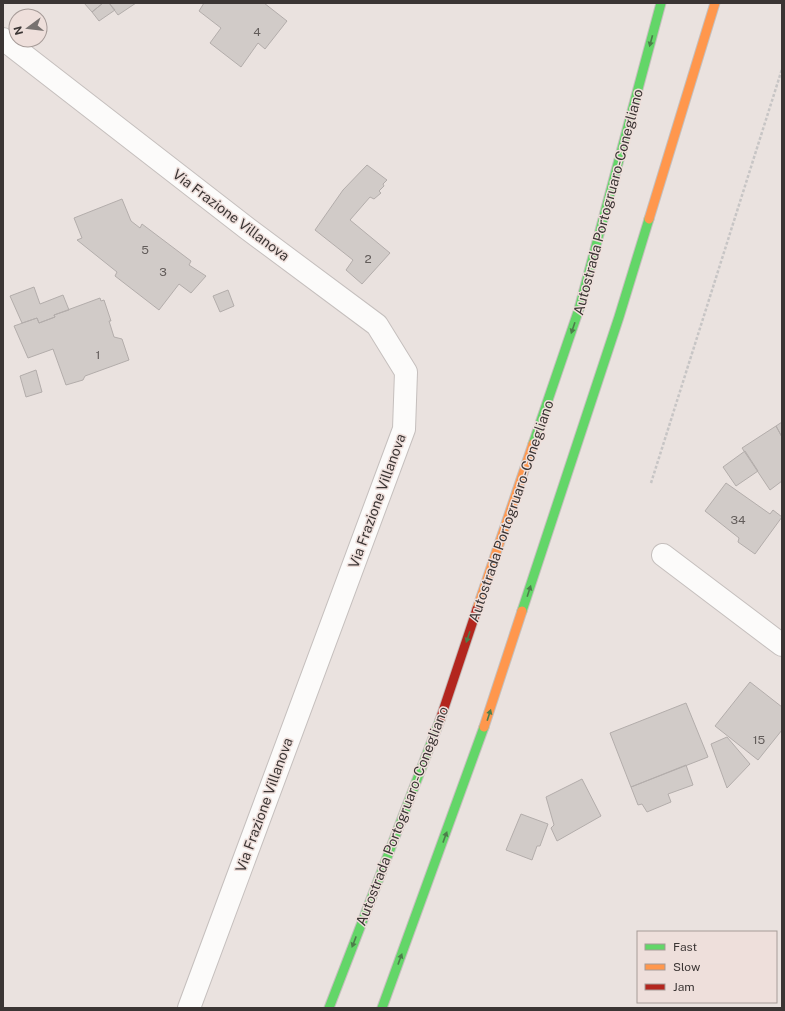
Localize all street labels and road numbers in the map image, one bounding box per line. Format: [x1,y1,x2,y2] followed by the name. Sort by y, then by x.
[570,87,646,317] street label: Autostrada Portogruaro-Conegliano
[170,166,292,264] street label: Via Frazione Villanova
[465,398,557,624] street label: Autostrada Portogruaro-Conegliano
[345,432,409,570] street label: Via Frazione Villanova
[353,704,451,928] street label: Autostrada Portogruaro-Conegliano
[232,736,296,874] street label: Via Frazione Villanova

